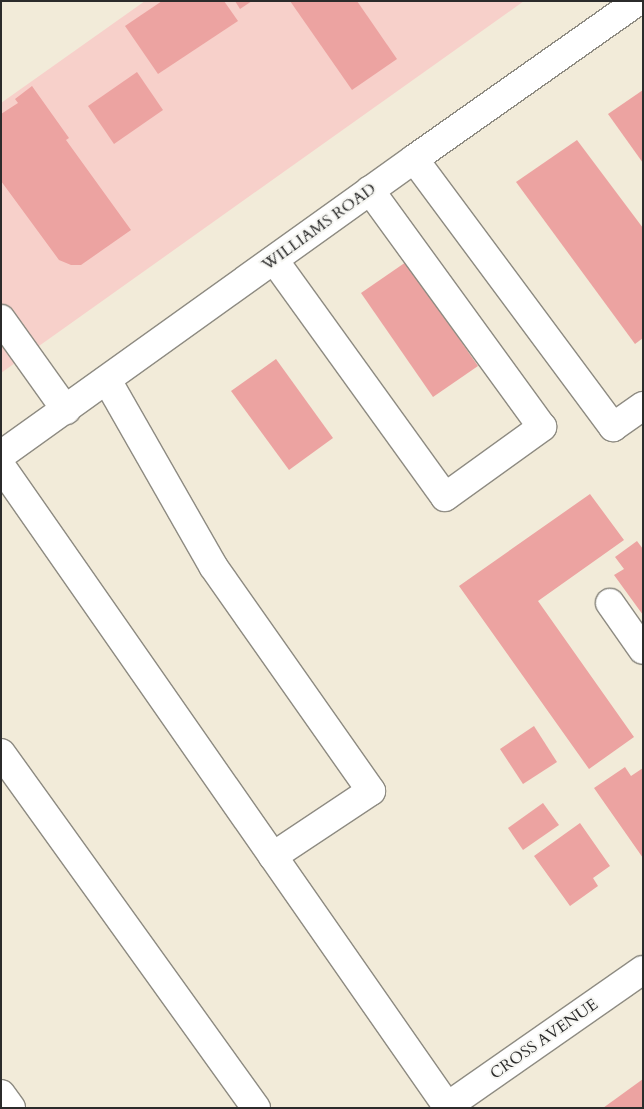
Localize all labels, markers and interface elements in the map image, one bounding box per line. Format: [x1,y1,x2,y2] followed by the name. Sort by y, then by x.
[258,179,380,275] street label: WILLIAMS ROAD
[486,995,602,1083] street label: CROSS AVENUE

